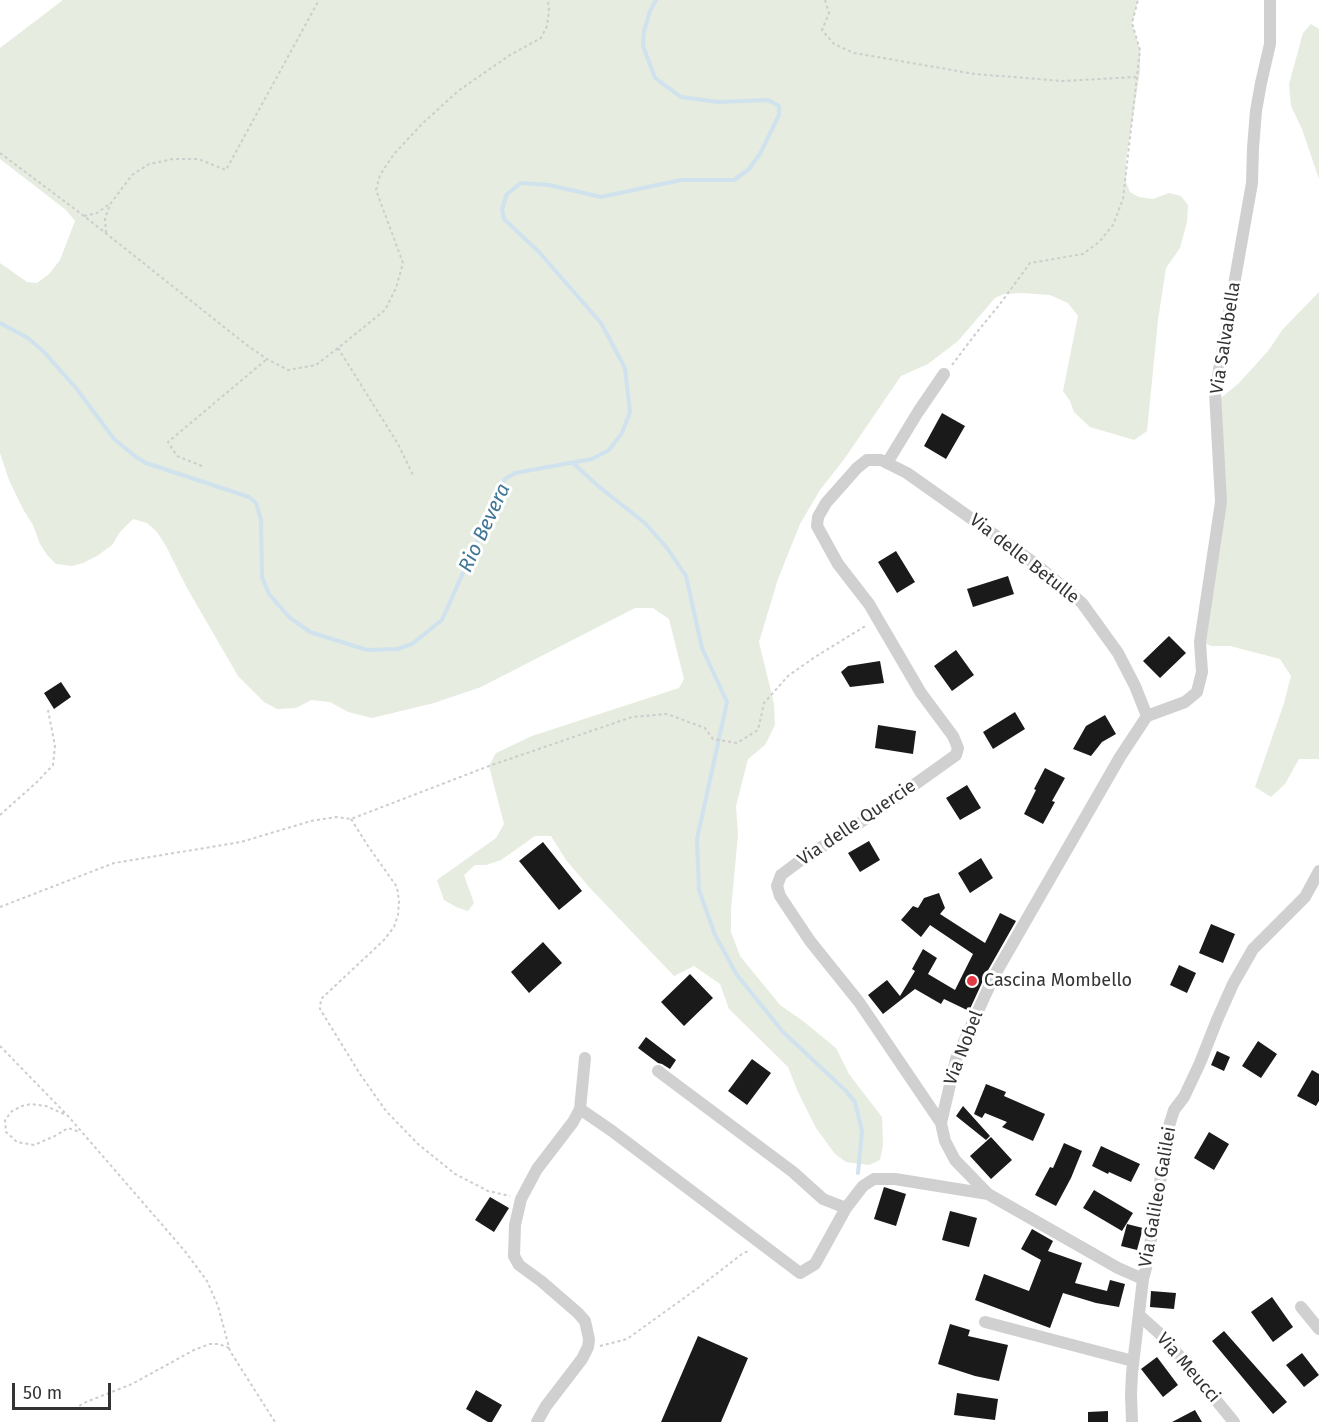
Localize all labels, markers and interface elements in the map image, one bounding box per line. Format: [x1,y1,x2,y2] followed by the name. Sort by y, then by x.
[1206,280,1246,396] street label: Via Salvabella
[454,480,516,576] water label: Rio Bevera
[965,509,1083,609] street label: Via delle Betulle
[794,775,920,871] street label: Via delle Quercie
[984,970,1132,992] place label: Cascina Mombello
[965,974,979,988] marker: Cascina Mombello
[940,1008,988,1088] street label: Via Nobel
[1135,1125,1181,1269] street label: Via Galileo Galilei
[1152,1329,1224,1407] street label: Via Meucci
[15,1371,114,1409] scale bar
[23,1382,62,1404] text: 50 m

